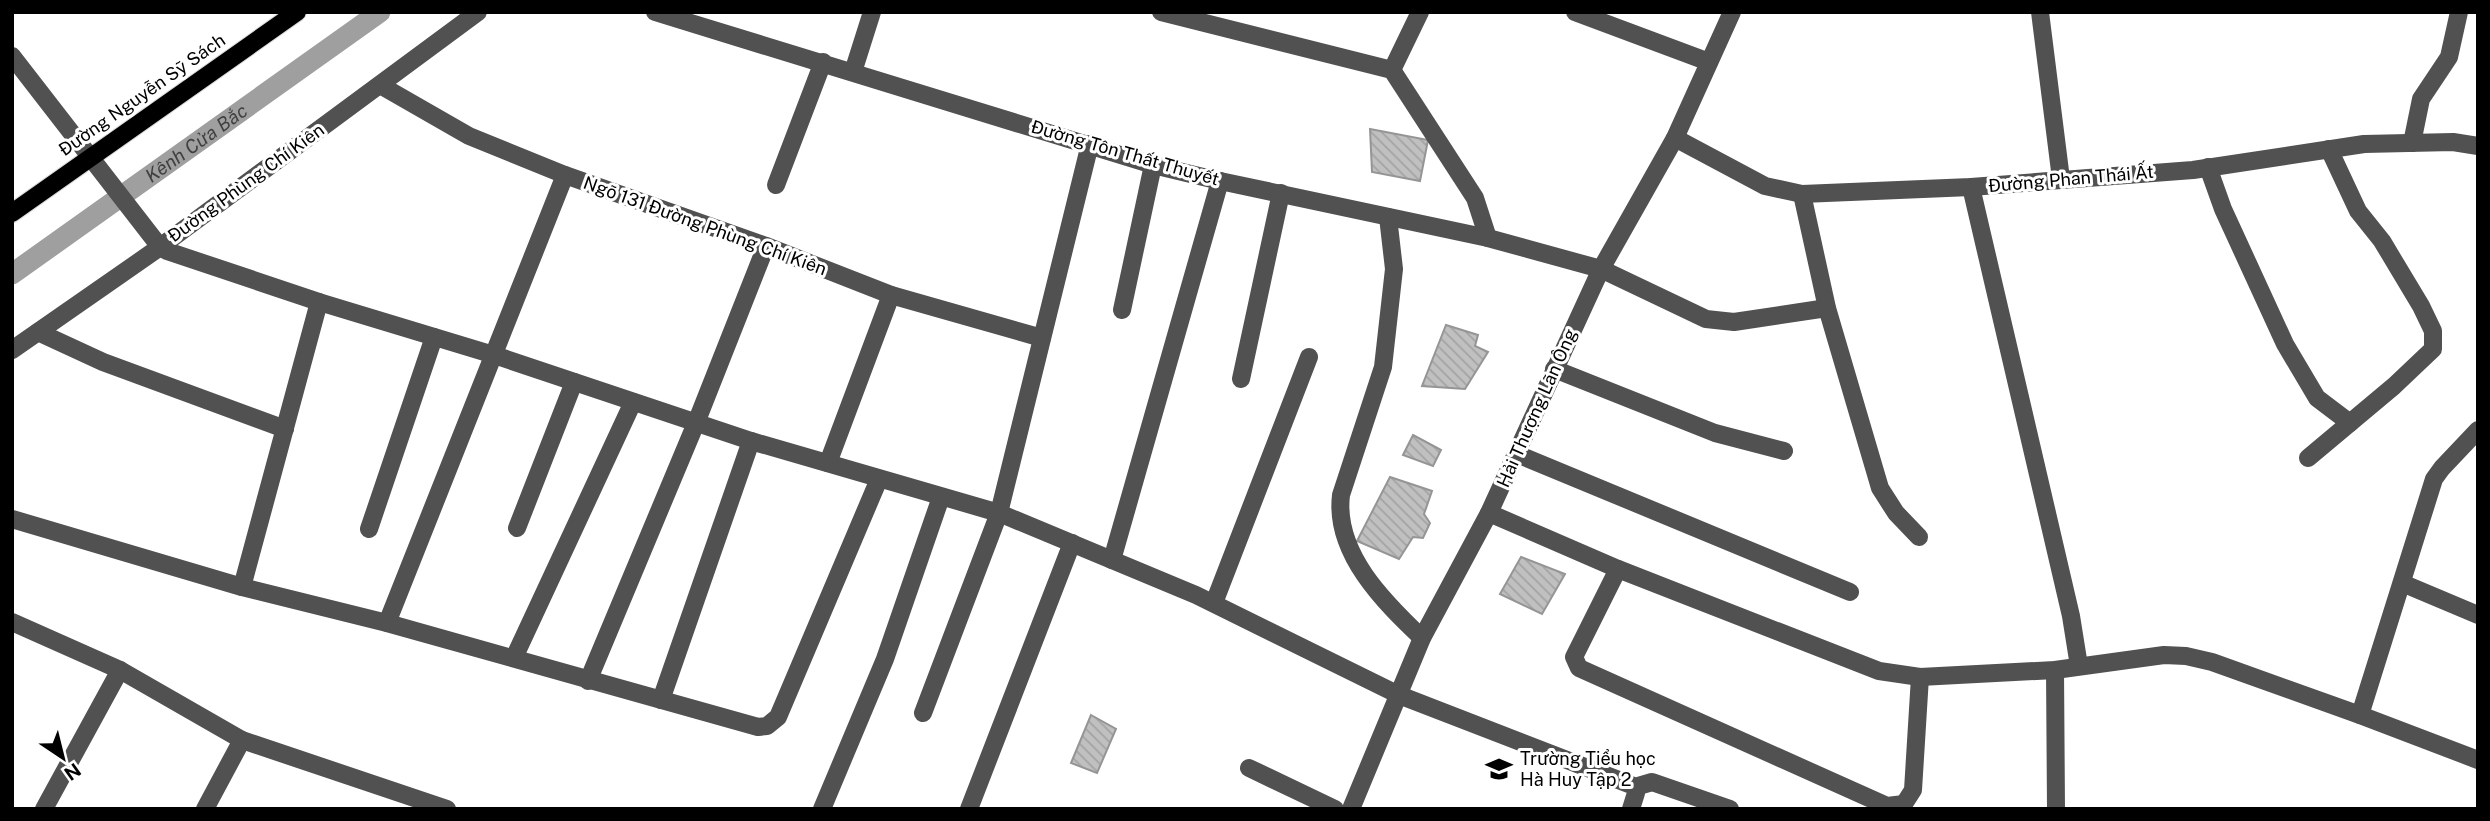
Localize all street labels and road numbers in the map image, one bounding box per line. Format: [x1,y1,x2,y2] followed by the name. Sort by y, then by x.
[54,29,229,160] street label: Đường Nguyễn Sỹ Sách
[1029,116,1222,189] street label: Đường Tôn Thất Thuyết
[163,119,328,246] street label: Đường Phùng Chí Kiên
[1987,158,2155,196] street label: Đường Phan Thái Ất
[581,172,830,279] street label: Ngõ 131 Đường Phùng Chí Kiên
[1492,325,1581,490] street label: Hải Thượng Lãn Ông

